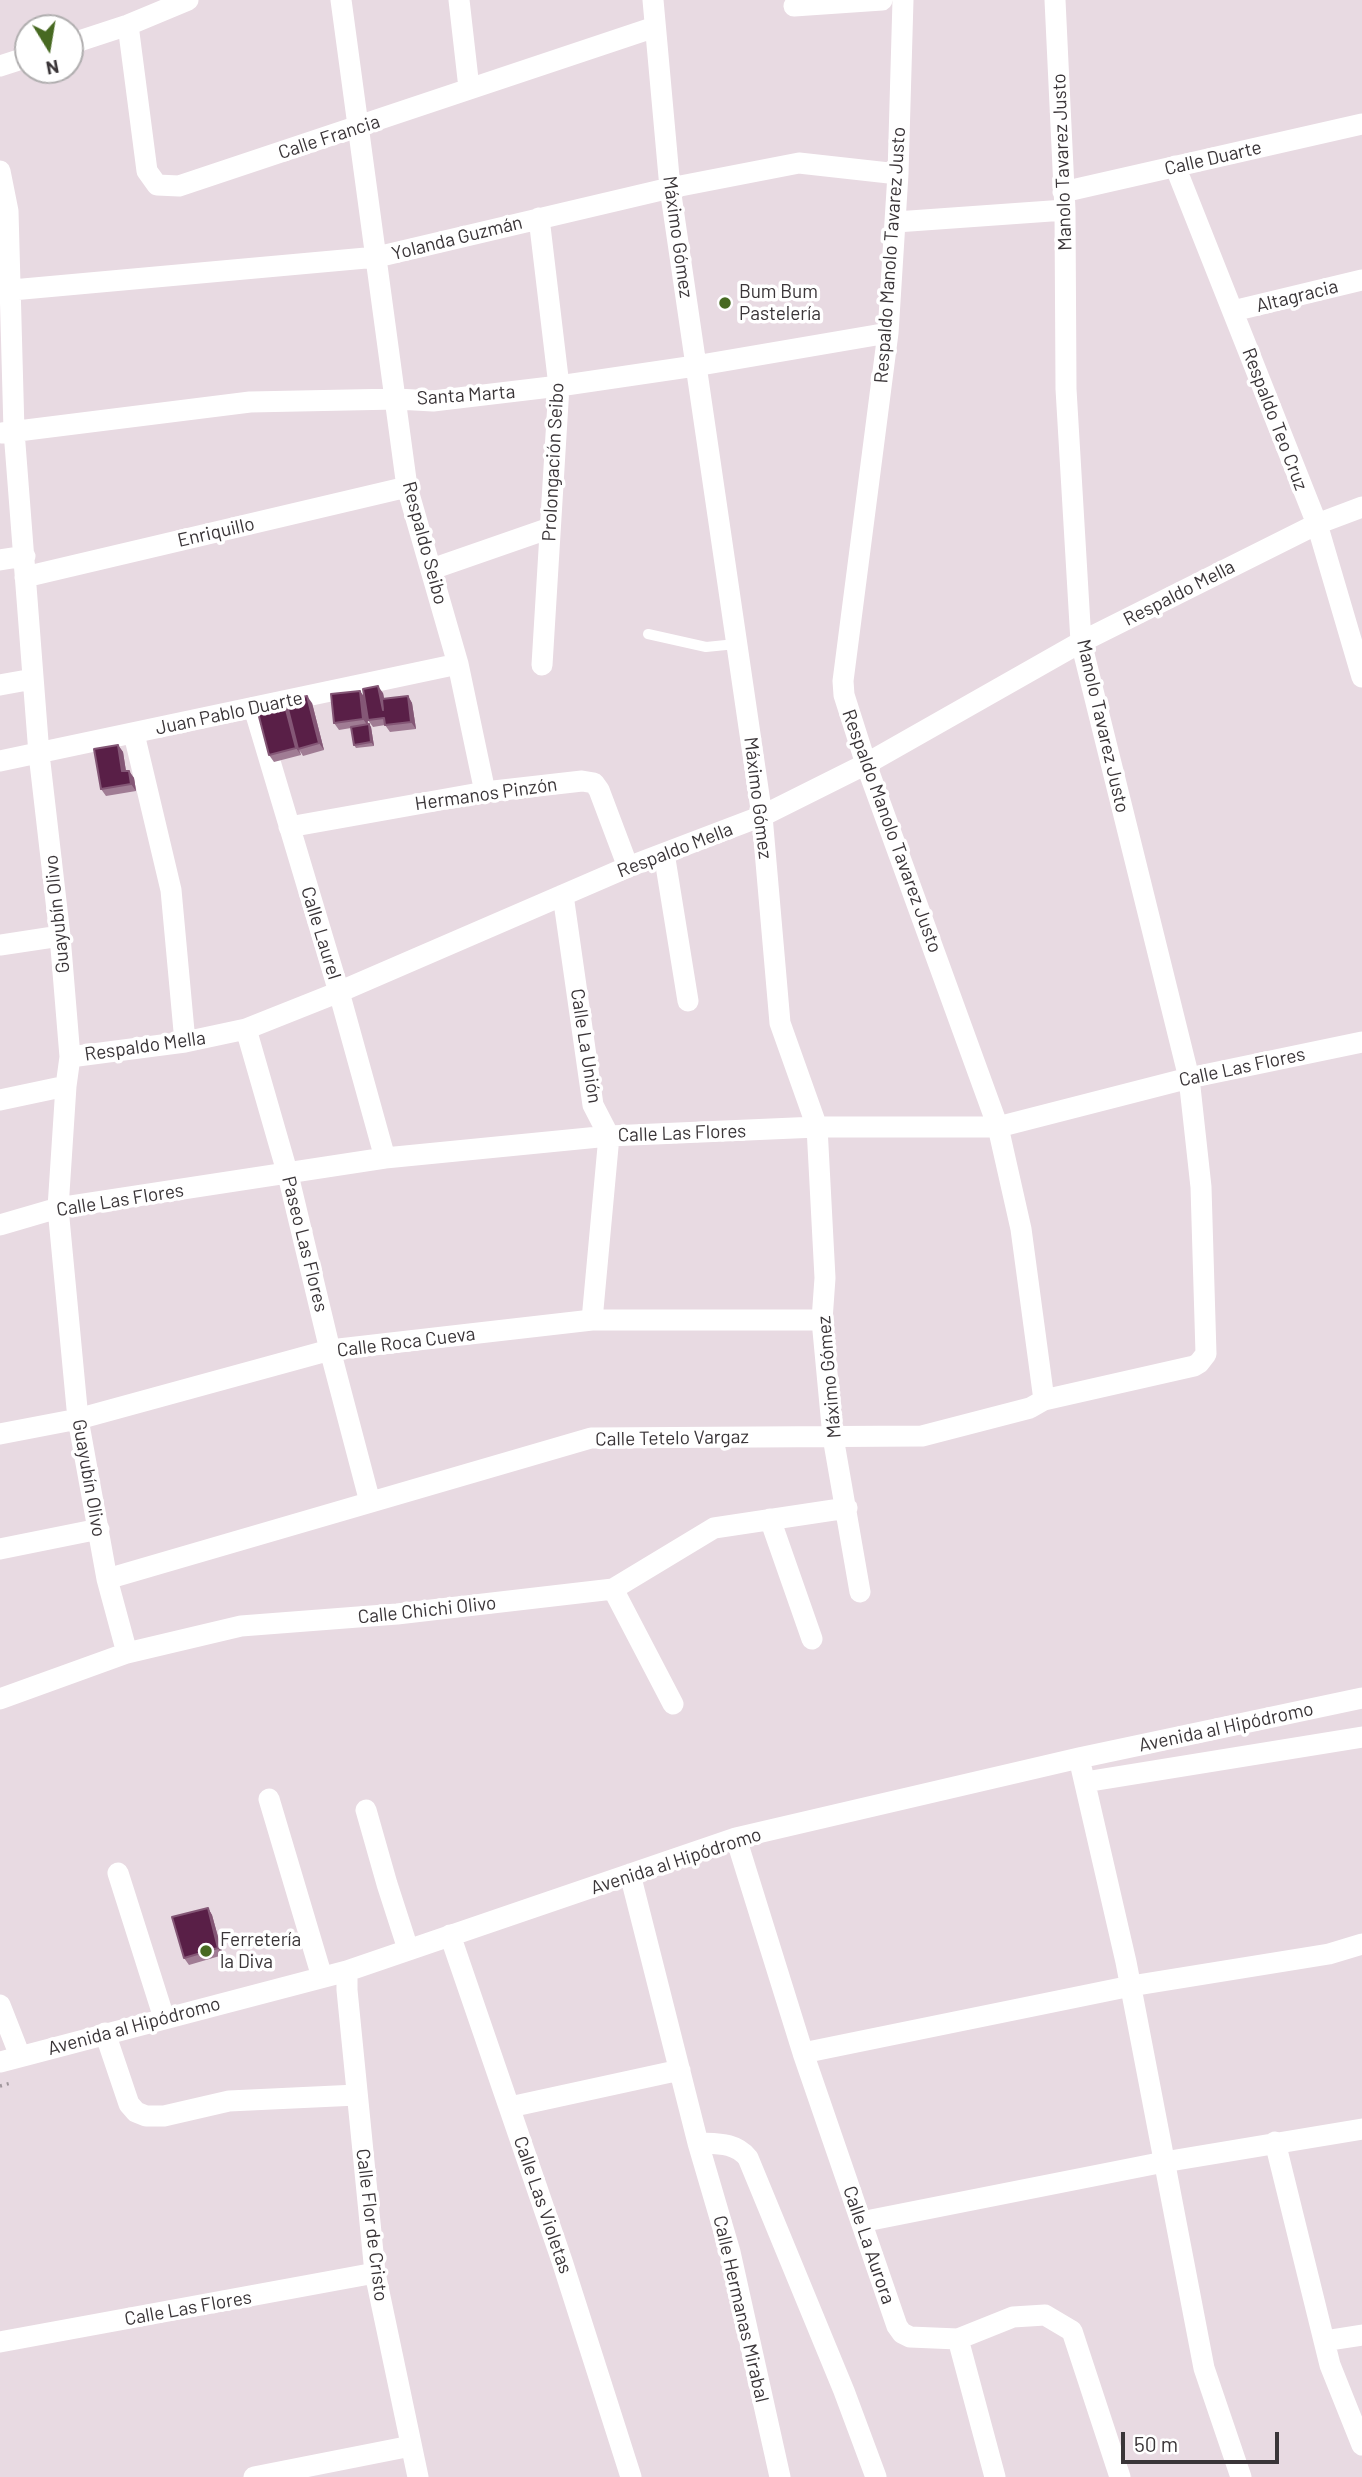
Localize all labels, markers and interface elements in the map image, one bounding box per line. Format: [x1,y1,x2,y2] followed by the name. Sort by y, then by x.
[14,14,84,84] north arrow
[44,56,61,81] text: N
[1048,73,1076,251] street label: Manolo Tavarez Justo
[275,110,383,164] street label: Calle Francia
[870,126,910,384] street label: Respaldo Manolo Tavarez Justo
[1162,136,1264,180] street label: Calle Duarte
[658,175,698,299] street label: Máximo Gómez
[389,211,525,265] street label: Yolanda Guzmán
[1254,275,1340,317] street label: Altagracia
[739,281,821,325] place label: Bum Bum Pastelería
[717,295,733,311] marker: Bum Bum Pastelería
[1237,345,1313,493] street label: Respaldo Teo Cruz
[416,380,516,410] street label: Santa Marta
[537,382,569,542] street label: Prolongación Seibo
[398,479,452,607] street label: Respaldo Seibo
[175,512,257,552] street label: Enriquillo
[1120,555,1238,631] street label: Respaldo Mella
[1072,637,1134,815] street label: Manolo Tavarez Justo
[153,686,305,740] street label: Juan Pablo Duarte
[837,706,947,956] street label: Respaldo Manolo Tavarez Justo
[739,736,777,860] street label: Máximo Gómez
[413,773,559,815] street label: Hermanos Pinzón
[614,818,736,882] street label: Respaldo Mella
[39,854,75,974] street label: Guayubín Olivo
[296,884,346,982] street label: Calle Laurel
[566,987,606,1105] street label: Calle La Unión
[83,1026,207,1066] street label: Respaldo Mella
[1177,1042,1307,1092] street label: Calle Las Flores
[617,1119,747,1147] street label: Calle Las Flores
[277,1174,333,1314] street label: Paseo Las Flores
[55,1179,185,1221] street label: Calle Las Flores
[812,1315,846,1439] street label: Máximo Gómez
[336,1322,476,1362] street label: Calle Roca Cueva
[67,1417,111,1539] street label: Guayubín Olivo
[595,1425,749,1451] street label: Calle Tetelo Vargaz
[357,1591,497,1629] street label: Calle Chichi Olivo
[1137,1697,1315,1757] street label: Avenida al Hipódromo
[588,1823,764,1899] street label: Avenida al Hipódromo
[220,1929,301,1973] place label: Ferretería la Diva
[198,1943,214,1959] marker: Ferretería la Diva
[45,1992,223,2060] street label: Avenida al Hipódromo
[509,2133,577,2277] street label: Calle Las Violetas
[351,2147,393,2303] street label: Calle Flor de Cristo
[838,2183,900,2307] street label: Calle La Aurora
[708,2213,774,2405] street label: Calle Hermanas Mirabal
[123,2286,253,2330] street label: Calle Las Flores
[1124,2418,1282,2462] scale bar
[1134,2431,1178,2456] text: 50 m

